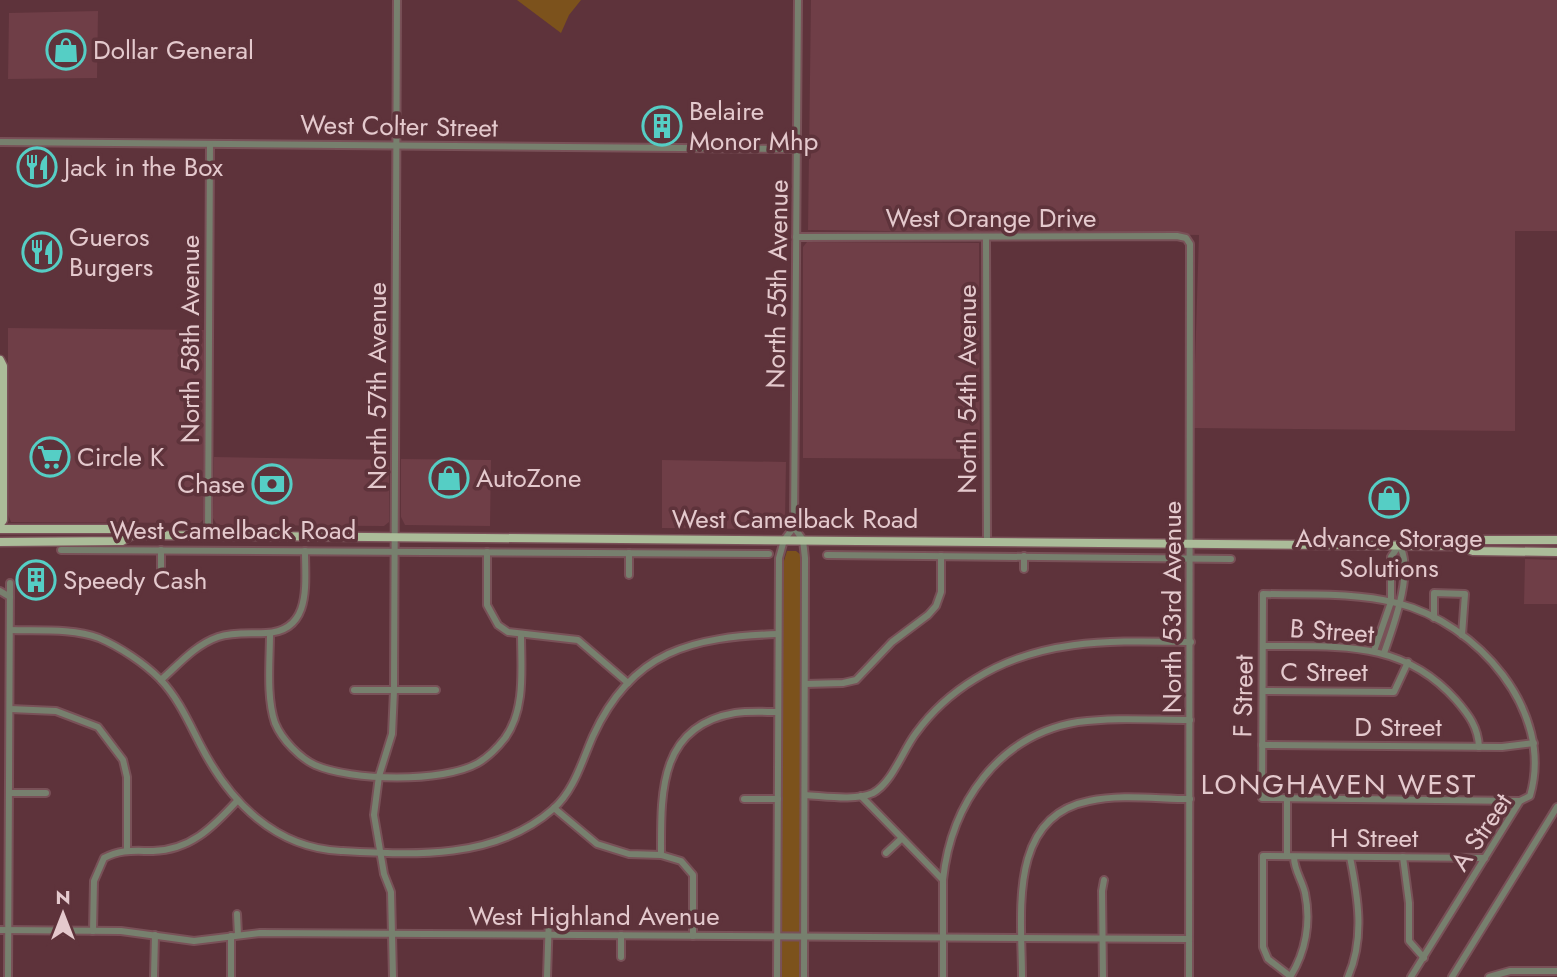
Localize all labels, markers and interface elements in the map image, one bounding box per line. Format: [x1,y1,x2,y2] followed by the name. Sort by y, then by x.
[45,29,87,71] shop icon: Dollar General
[93,31,254,69] place label: Dollar General
[689,92,818,160] place label: Belaire Monor Mhp
[300,105,499,147] street label: West Colter Street
[641,105,683,147] building icon: Belaire Monor Mhp
[16,146,58,188] restaurant icon: Jack in the Box
[61,148,223,186] place label: Jack in the Box
[756,179,798,389] street label: North 55th Avenue
[886,199,1097,237] street label: West Orange Drive
[69,218,153,286] place label: Gueros Burgers
[21,231,63,273] restaurant icon: Gueros Burgers
[171,235,209,443] street label: North 58th Avenue
[358,282,396,490] street label: North 57th Avenue
[948,284,986,494] street label: North 54th Avenue
[29,436,71,478] supermarket icon: Circle K
[77,438,165,476] place label: Circle K
[428,457,470,499] shop icon: AutoZone
[476,459,581,497] place label: AutoZone
[251,463,293,505] bank icon: Chase
[177,465,245,503] place label: Chase
[1368,477,1410,519] shop icon: Advance Storage Solutions
[672,500,918,538] street label: West Camelback Road
[1153,501,1191,713] street label: North 53rd Avenue
[110,511,356,549] street label: West Camelback Road
[1295,519,1483,587] place label: Advance Storage Solutions
[15,559,57,601] building icon: Speedy Cash
[63,561,207,599] place label: Speedy Cash
[1289,609,1376,653] street label: B Street
[1280,653,1369,691] street label: C Street
[1223,654,1263,738] street label: F Street
[1354,708,1443,746] street label: D Street
[1201,764,1477,805] district label: LONGHAVEN WEST
[1441,785,1521,879] street label: A Street
[1330,819,1419,857] street label: H Street
[28,879,98,949] north arrow
[55,884,71,911] text: N
[468,897,720,935] street label: West Highland Avenue

